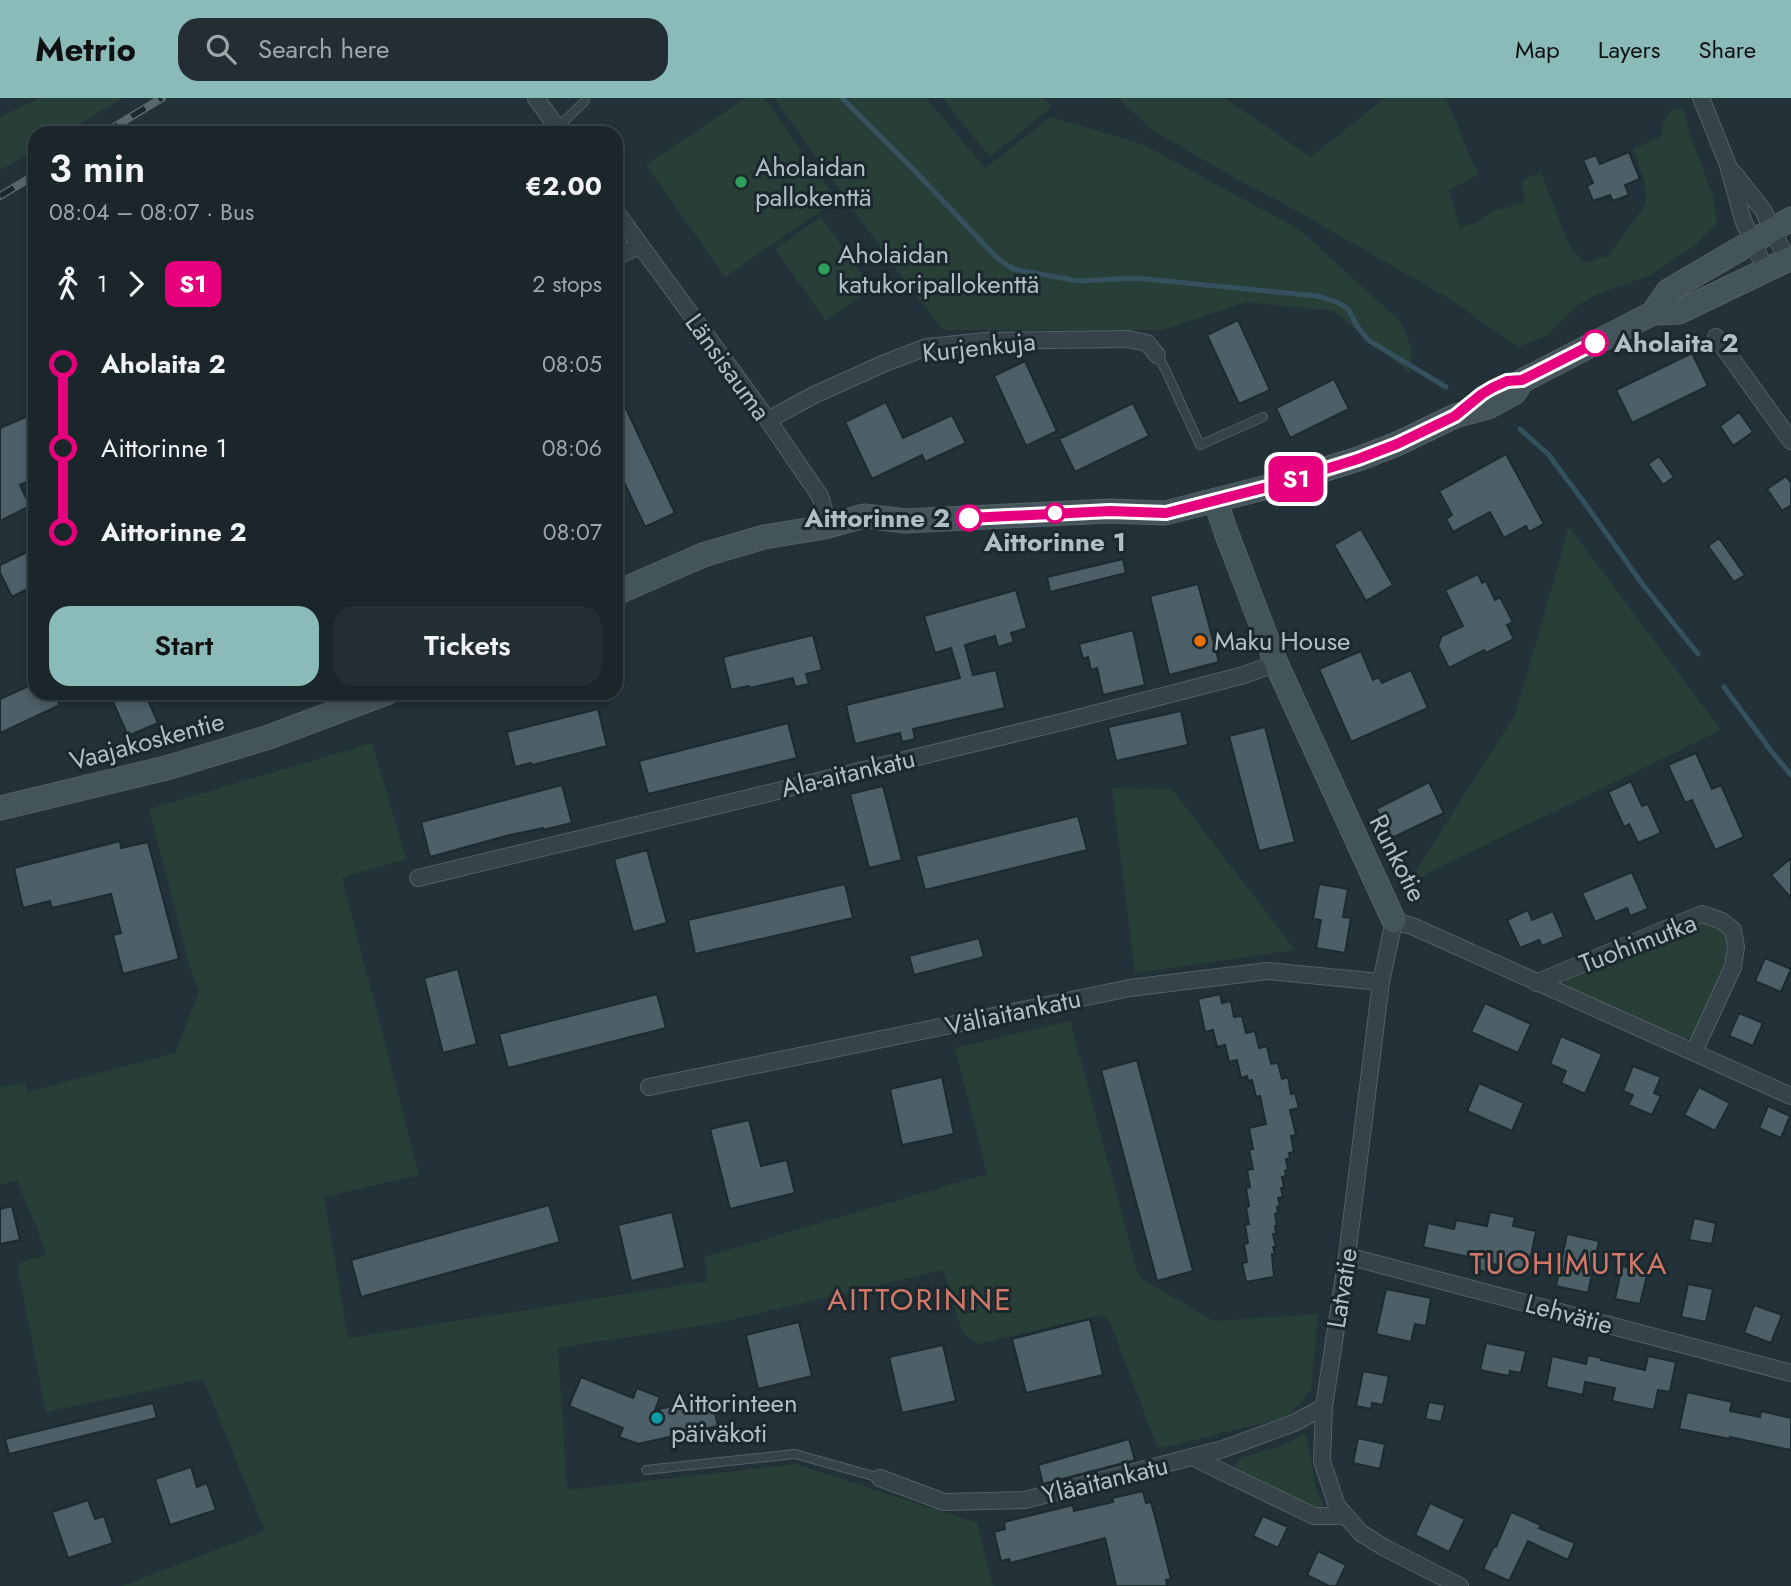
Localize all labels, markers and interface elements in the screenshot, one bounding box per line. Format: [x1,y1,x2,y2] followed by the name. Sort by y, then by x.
[178,18,668,81] search box
[35,26,136,73] text: Metrio
[202,30,240,68] icon: search
[258,30,389,68] text: Search here
[1515,32,1560,67] text: Map
[1598,32,1660,67] text: Layers
[1698,32,1756,67] text: Share
[49,141,145,196] text: 3 min
[755,148,872,216] place label: Aholaidan pallokenttä
[525,167,602,205] text: €2.00
[733,174,749,190] marker: Aholaidan pallokenttä
[49,195,254,229] text: 08:04 – 08:07 · Bus
[838,235,1039,303] place label: Aholaidan katukoripallokenttä
[816,261,832,277] marker: Aholaidan katukoripallokenttä
[49,265,87,303] icon: walk
[117,265,155,303] icon: forward
[179,266,207,301] text: S1
[97,267,107,301] text: 1
[532,267,602,301] text: 2 stops
[676,305,780,429] street label: Länsisauma
[920,322,1038,372] street label: Kurjenkuja
[1613,324,1739,362] place label: Aholaita 2
[1582,330,1608,356] marker: Aholaita 2
[101,345,226,383] text: Aholaita 2
[542,347,602,381] text: 08:05
[101,429,227,467] text: Aittorinne 1
[542,431,602,465] text: 08:06
[1264,456,1328,502] line badge: S1
[1282,461,1310,496] text: S1
[803,499,950,537] place label: Aittorinne 2
[1045,503,1065,523] marker: Aittorinne 1
[956,505,982,531] marker: Aittorinne 2
[101,513,247,551] text: Aittorinne 2
[543,515,602,549] text: 08:07
[983,523,1126,561] place label: Aittorinne 1
[49,606,319,686] button: Start
[333,606,602,686] button: Tickets
[1214,622,1351,660] place label: Maku House
[1192,633,1208,649] marker: Maku House
[65,702,229,780] street label: Vaajakoskentie
[777,739,919,807] street label: Ala-aitankatu
[1360,808,1436,908] street label: Runkotie
[1574,903,1702,983] street label: Tuohimutka
[942,979,1084,1045] street label: Väliaitankatu
[1469,1242,1669,1285] district label: TUOHIMUTKA
[1317,1245,1367,1331] street label: Latvatie
[827,1278,1013,1321] district label: AITTORINNE
[1521,1284,1617,1344] street label: Lehvätie
[671,1384,798,1452] place label: Aittorinteen päiväkoti
[649,1410,665,1426] marker: Aittorinteen päiväkoti
[1038,1446,1172,1514] street label: Yläaitankatu

